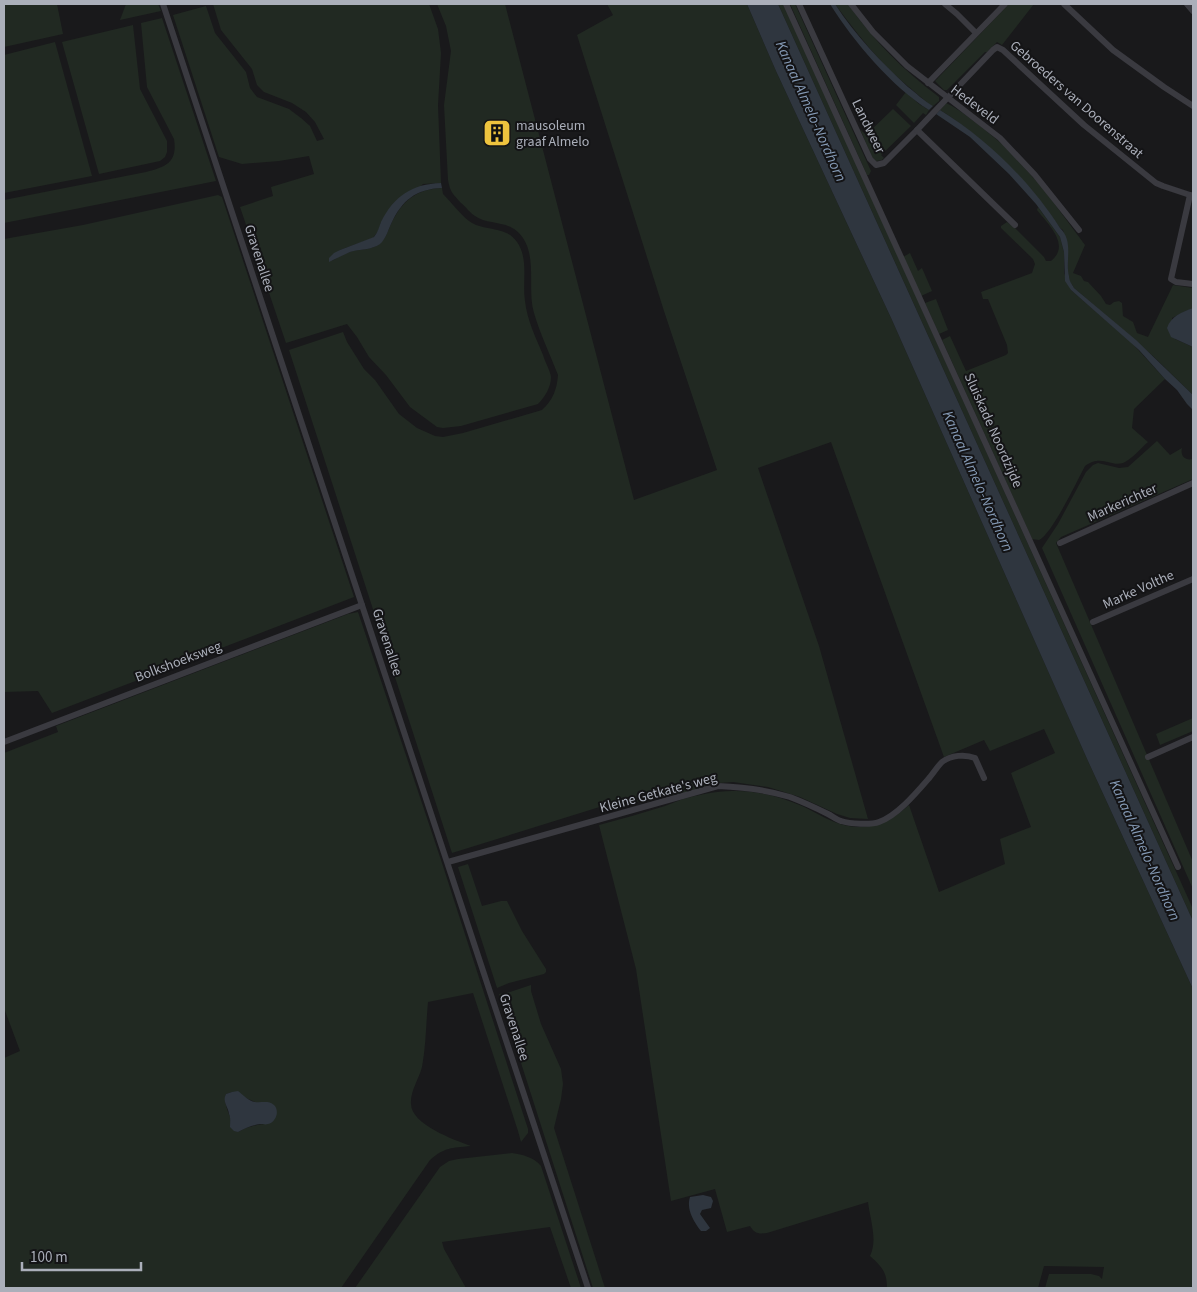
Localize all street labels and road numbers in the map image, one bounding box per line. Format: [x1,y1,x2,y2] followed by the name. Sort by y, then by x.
[1005,36,1148,164] street label: Gebroeders van Doorenstraat
[946,80,1003,130] street label: Hedeveld
[846,96,890,157] street label: Landweer
[239,222,279,294] street label: Gravenallee
[959,370,1027,491] street label: Sluiskade Noordzijde
[1084,479,1161,527] street label: Markerichter
[1100,565,1177,614] street label: Marke Volthe
[367,606,407,678] street label: Gravenallee
[132,636,224,688] street label: Bolkshoeksweg
[597,768,719,818] street label: Kleine Getkate's weg
[494,991,534,1063] street label: Gravenallee

